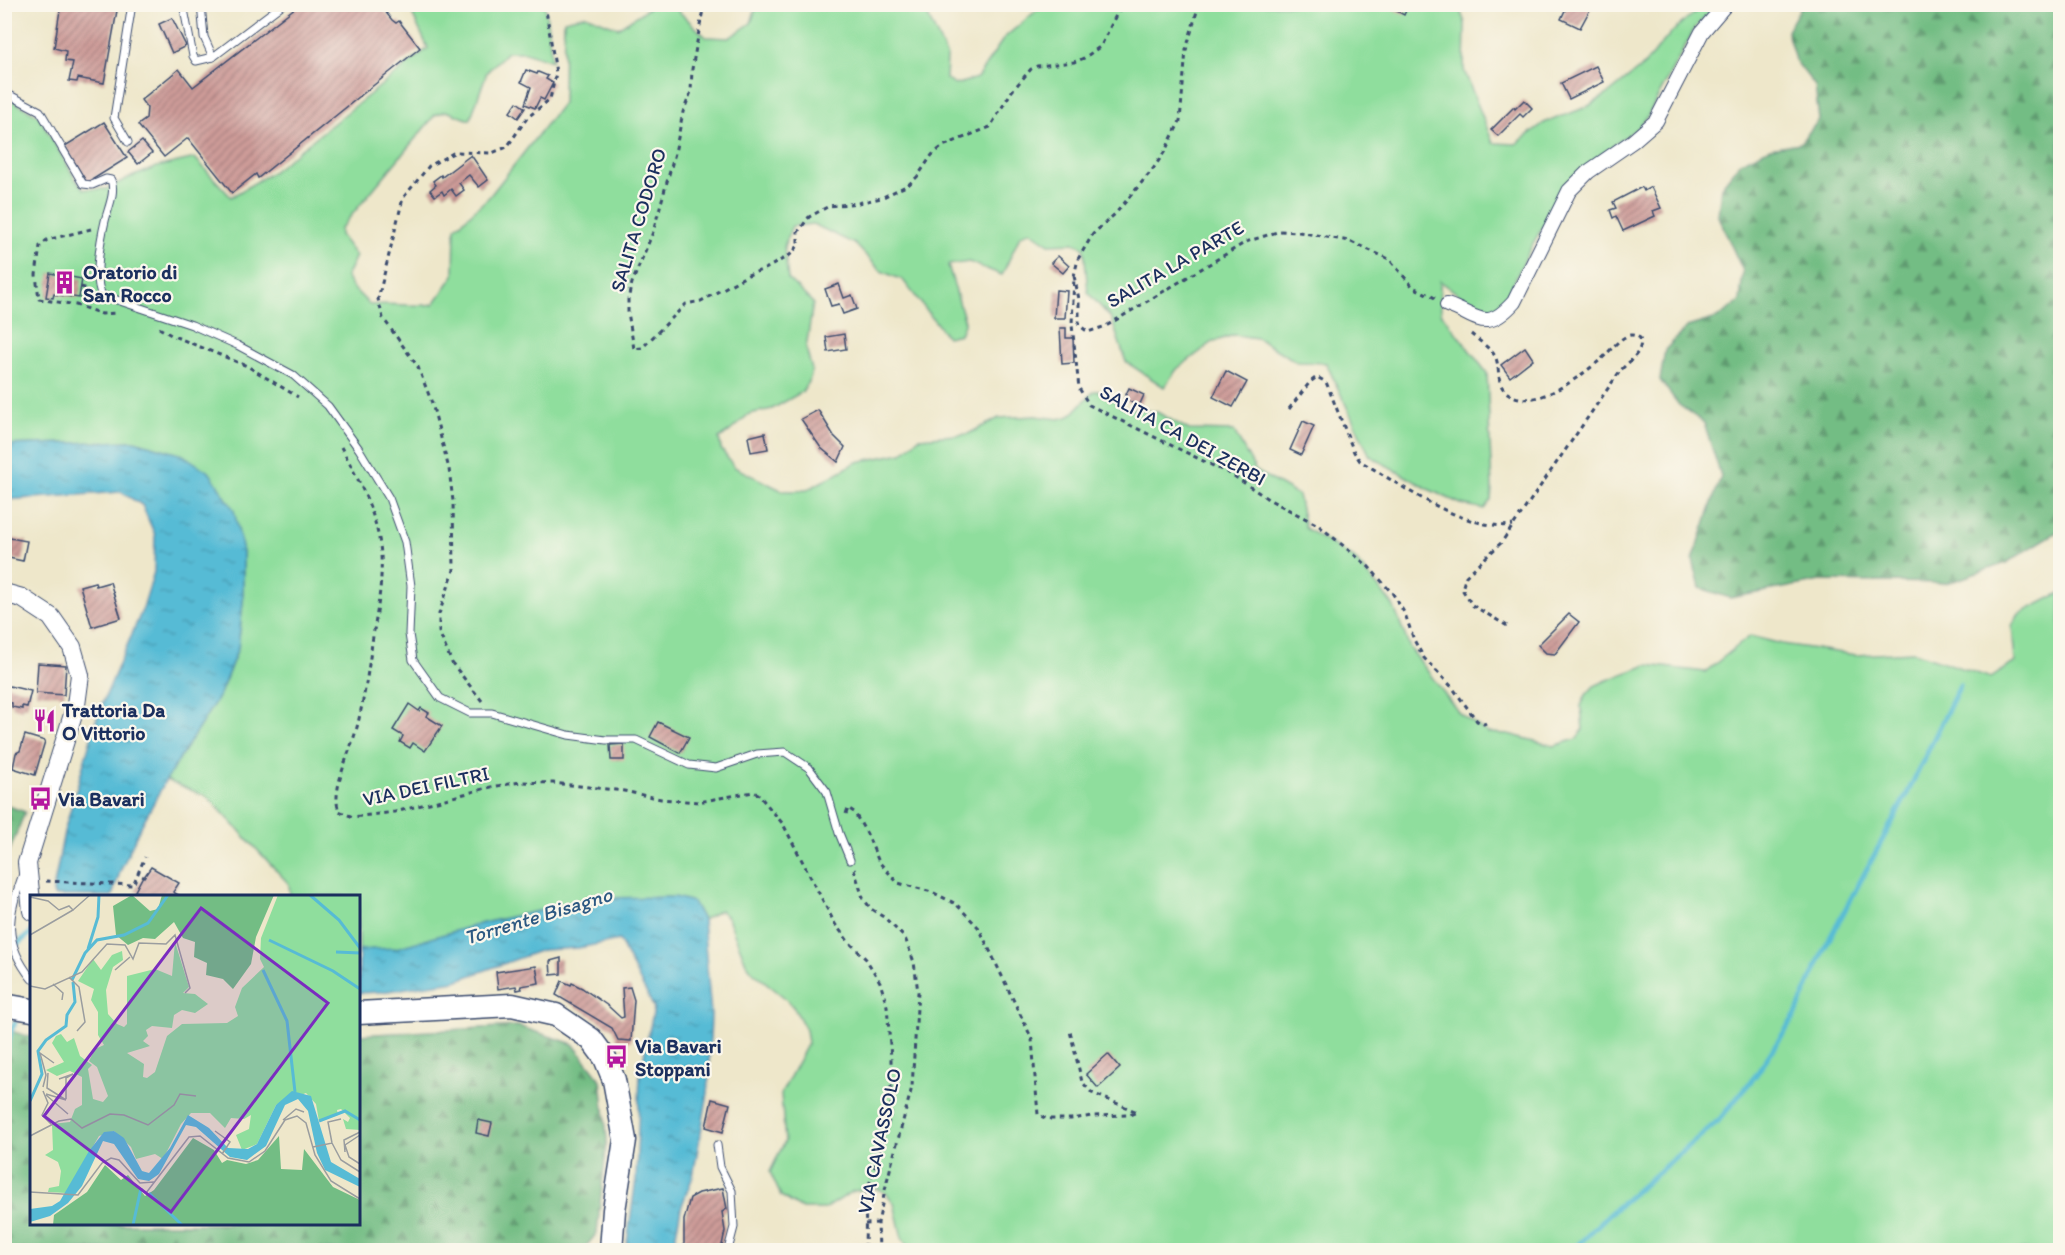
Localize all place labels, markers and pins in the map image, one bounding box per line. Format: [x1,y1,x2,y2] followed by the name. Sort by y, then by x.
[83,260,177,307] place label: Oratorio di San Rocco
[52,270,78,296] building icon: Oratorio di San Rocco
[61,698,165,745] place label: Trattoria Da O Vittorio
[31,708,57,734] restaurant icon: Trattoria Da O Vittorio
[27,786,53,812] bus stop icon: Via Bavari
[58,787,145,811] place label: Via Bavari
[635,1034,722,1082] place label: Via Bavari Stoppani
[604,1044,630,1070] bus stop icon: Via Bavari Stoppani

